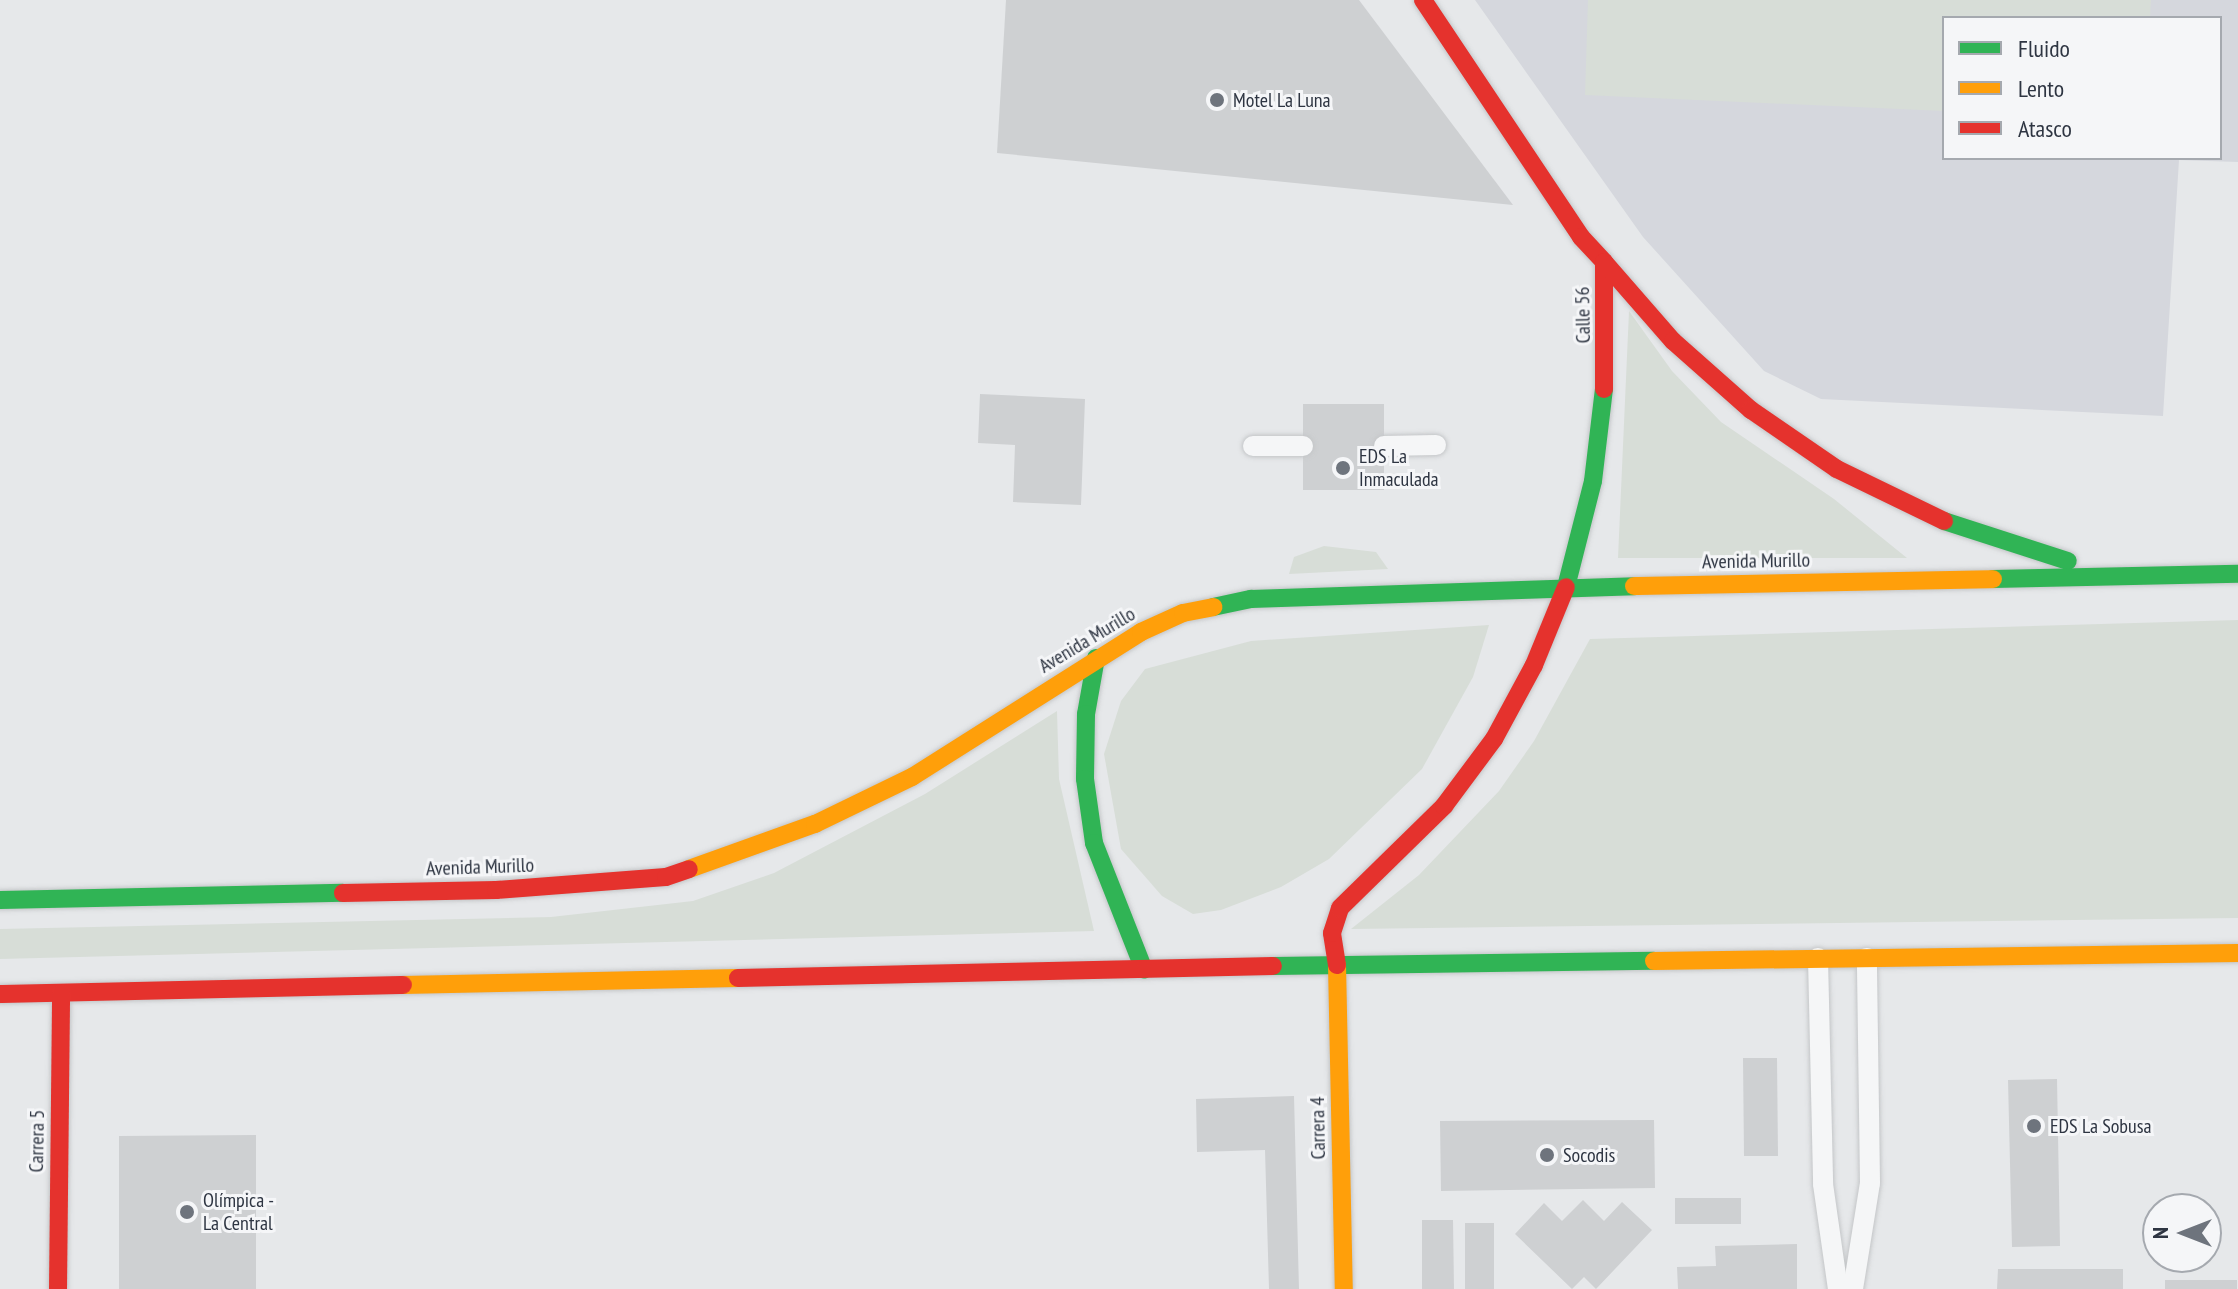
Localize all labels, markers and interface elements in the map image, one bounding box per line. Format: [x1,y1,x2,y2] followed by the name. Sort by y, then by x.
[1942,16,2222,160] legend
[2018,33,2070,64] text: Fluido
[2018,73,2064,104] text: Lento
[1233,88,1331,112] place label: Motel La Luna
[1208,91,1226,109] marker: Motel La Luna
[2018,113,2072,144] text: Atasco
[1571,286,1595,344] street label: Calle 56
[1359,444,1439,491] place label: EDS La Inmaculada
[1334,459,1352,477] marker: EDS La Inmaculada
[1702,548,1810,574] street label: Avenida Murillo
[1034,602,1140,678] street label: Avenida Murillo
[426,853,534,881] street label: Avenida Murillo
[1305,1096,1331,1160] street label: Carrera 4
[24,1109,50,1173] street label: Carrera 5
[2050,1114,2151,1138] place label: EDS La Sobusa
[2025,1117,2043,1135] marker: EDS La Sobusa
[1563,1143,1615,1167] place label: Socodis
[1538,1146,1556,1164] marker: Socodis
[203,1188,274,1235] place label: Olímpica - La Central
[2142,1193,2222,1273] north arrow
[178,1203,196,1221] marker: Olímpica - La Central
[2146,1227,2174,1239] text: N

